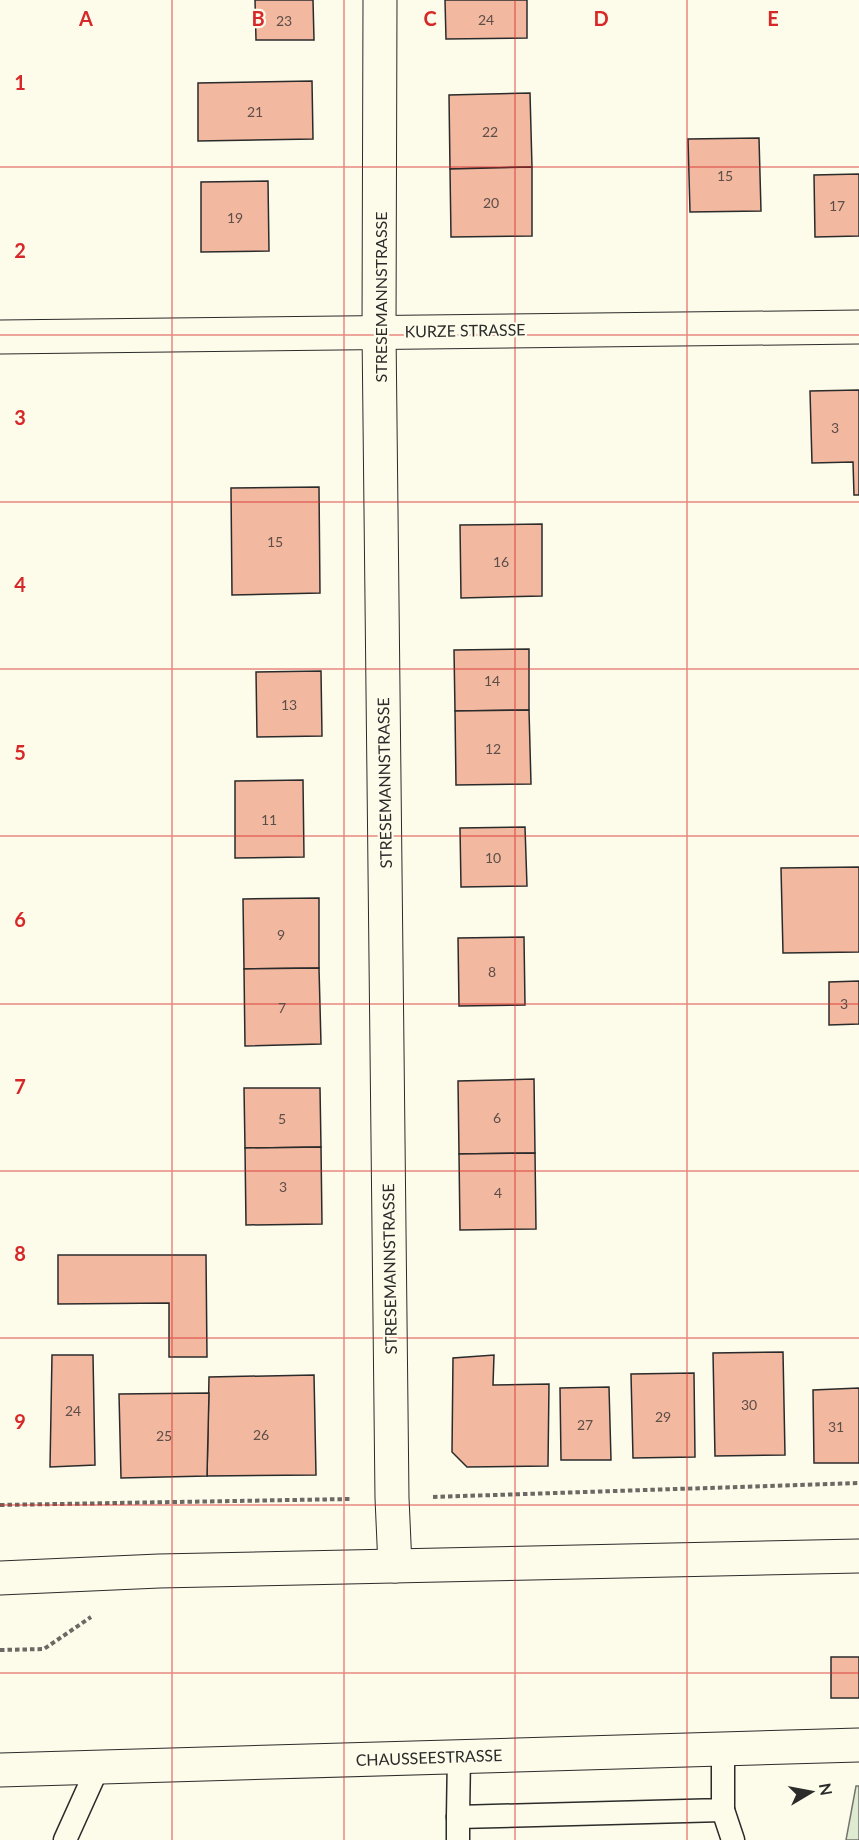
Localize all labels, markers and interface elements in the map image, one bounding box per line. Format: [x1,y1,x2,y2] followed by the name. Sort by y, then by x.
[78,6,93,30] text: A
[251,6,265,30] text: B
[423,6,437,30] text: C
[593,6,609,30] text: D
[767,6,779,30] text: E
[478,11,494,28] house number: 24
[276,12,292,29] house number: 23
[14,70,26,94] text: 1
[247,103,263,120] house number: 21
[482,123,498,140] house number: 22
[717,167,733,184] house number: 15
[483,194,499,211] house number: 20
[829,197,845,214] house number: 17
[227,209,243,226] house number: 19
[371,211,390,383] street label: STRESEMANNSTRASSE
[14,238,26,262] text: 2
[404,319,526,341] street label: KURZE STRASSE
[14,405,26,429] text: 3
[831,419,839,436] house number: 3
[267,533,283,550] house number: 15
[493,553,509,570] house number: 16
[14,572,26,596] text: 4
[484,672,500,689] house number: 14
[281,696,297,713] house number: 13
[373,697,395,869] street label: STRESEMANNSTRASSE
[14,740,26,764] text: 5
[485,740,501,757] house number: 12
[261,811,277,828] house number: 11
[485,849,501,866] house number: 10
[14,907,26,931] text: 6
[277,926,285,943] house number: 9
[488,963,496,980] house number: 8
[840,995,848,1012] house number: 3
[278,999,286,1016] house number: 7
[14,1074,26,1098] text: 7
[493,1109,501,1126] house number: 6
[278,1110,286,1127] house number: 5
[279,1178,287,1195] house number: 3
[378,1183,400,1355] street label: STRESEMANNSTRASSE
[494,1184,502,1201] house number: 4
[14,1241,26,1265] text: 8
[741,1396,757,1413] house number: 30
[65,1402,81,1419] house number: 24
[655,1408,671,1425] house number: 29
[14,1409,26,1433] text: 9
[577,1416,593,1433] house number: 27
[828,1418,844,1435] house number: 31
[253,1426,269,1443] house number: 26
[156,1427,172,1444] house number: 25
[355,1745,503,1769] street label: CHAUSSEESTRASSE
[781,1762,841,1822] north arrow
[816,1782,837,1797] text: N

